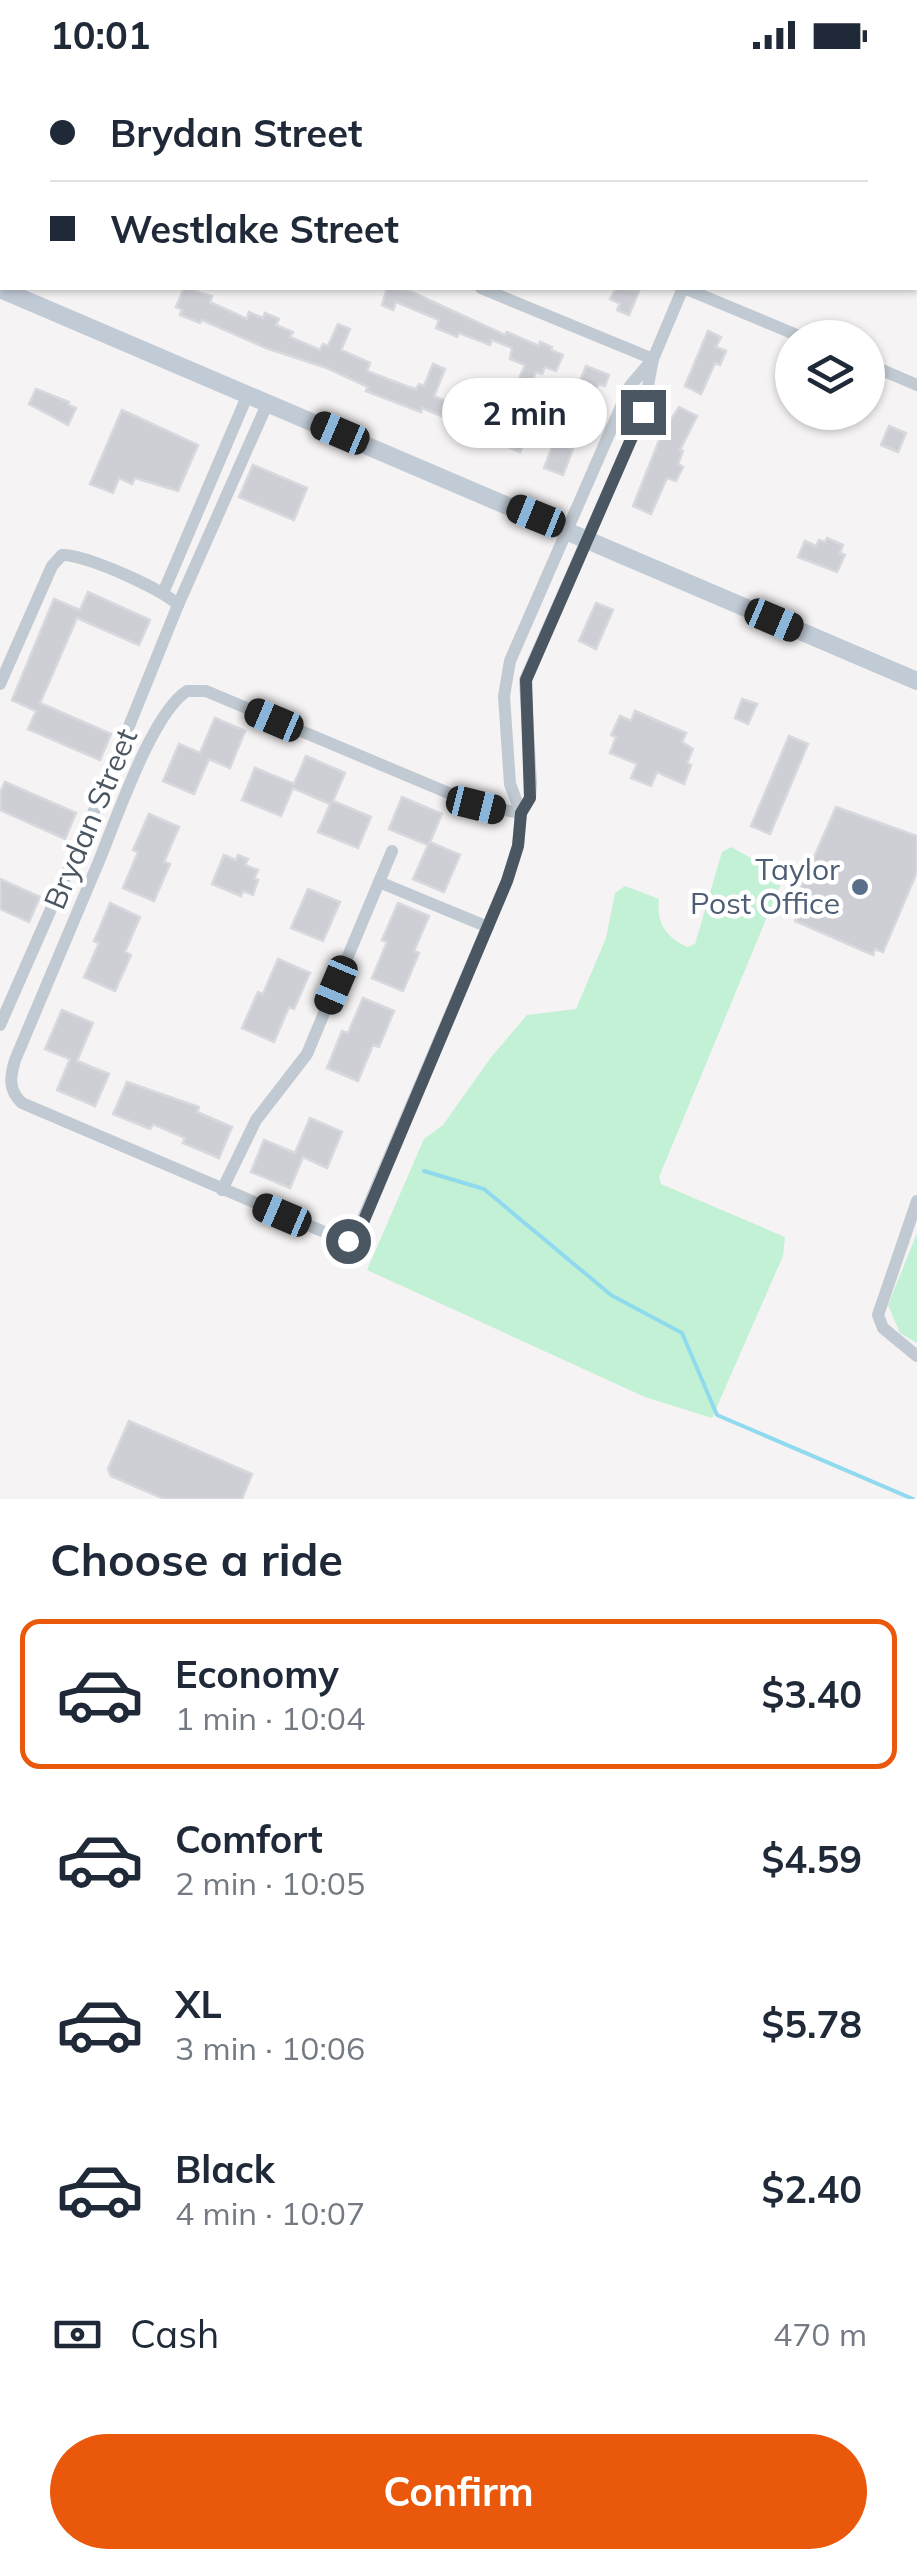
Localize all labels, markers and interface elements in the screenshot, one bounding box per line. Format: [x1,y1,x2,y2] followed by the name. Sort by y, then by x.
[50,11,151,59] text: 10:01
[110,109,362,157] text: Brydan Street
[110,205,399,253] text: Westlake Street
[775,320,885,430] map controls
[775,320,885,430] button: layers
[443,377,608,447] callout: 2 min
[621,390,666,435] route end
[482,393,567,433] text: 2 min
[307,407,373,459] car
[503,491,569,541] car
[741,594,807,646] car
[241,694,307,746] car
[35,723,145,915] street label: Brydan Street
[443,783,509,827] car
[690,850,840,922] place label: Taylor Post Office
[849,876,871,898] marker: Taylor Post Office
[310,952,362,1018] car
[249,1189,315,1241] car
[326,1219,371,1264] route start
[50,1531,343,1587] text: Choose a ride
[55,1649,145,1739] icon: car
[175,1650,339,1698] text: Economy
[761,1670,862,1718] text: $3.40
[175,1698,365,1738] text: 1 min · 10:04
[55,1814,145,1904] icon: car
[175,1815,323,1863] text: Comfort
[761,1835,862,1883] text: $4.59
[175,1863,365,1903] text: 2 min · 10:05
[55,1979,145,2069] icon: car
[175,1980,222,2028] text: XL
[761,2000,862,2048] text: $5.78
[175,2028,365,2068] text: 3 min · 10:06
[55,2144,145,2234] icon: car
[175,2145,275,2193] text: Black
[761,2165,862,2213] text: $2.40
[175,2193,365,2233] text: 4 min · 10:07
[50,2307,105,2362] icon: cash
[130,2310,219,2358] text: Cash
[773,2314,867,2354] text: 470 m
[50,2434,867,2549] button: Confirm

